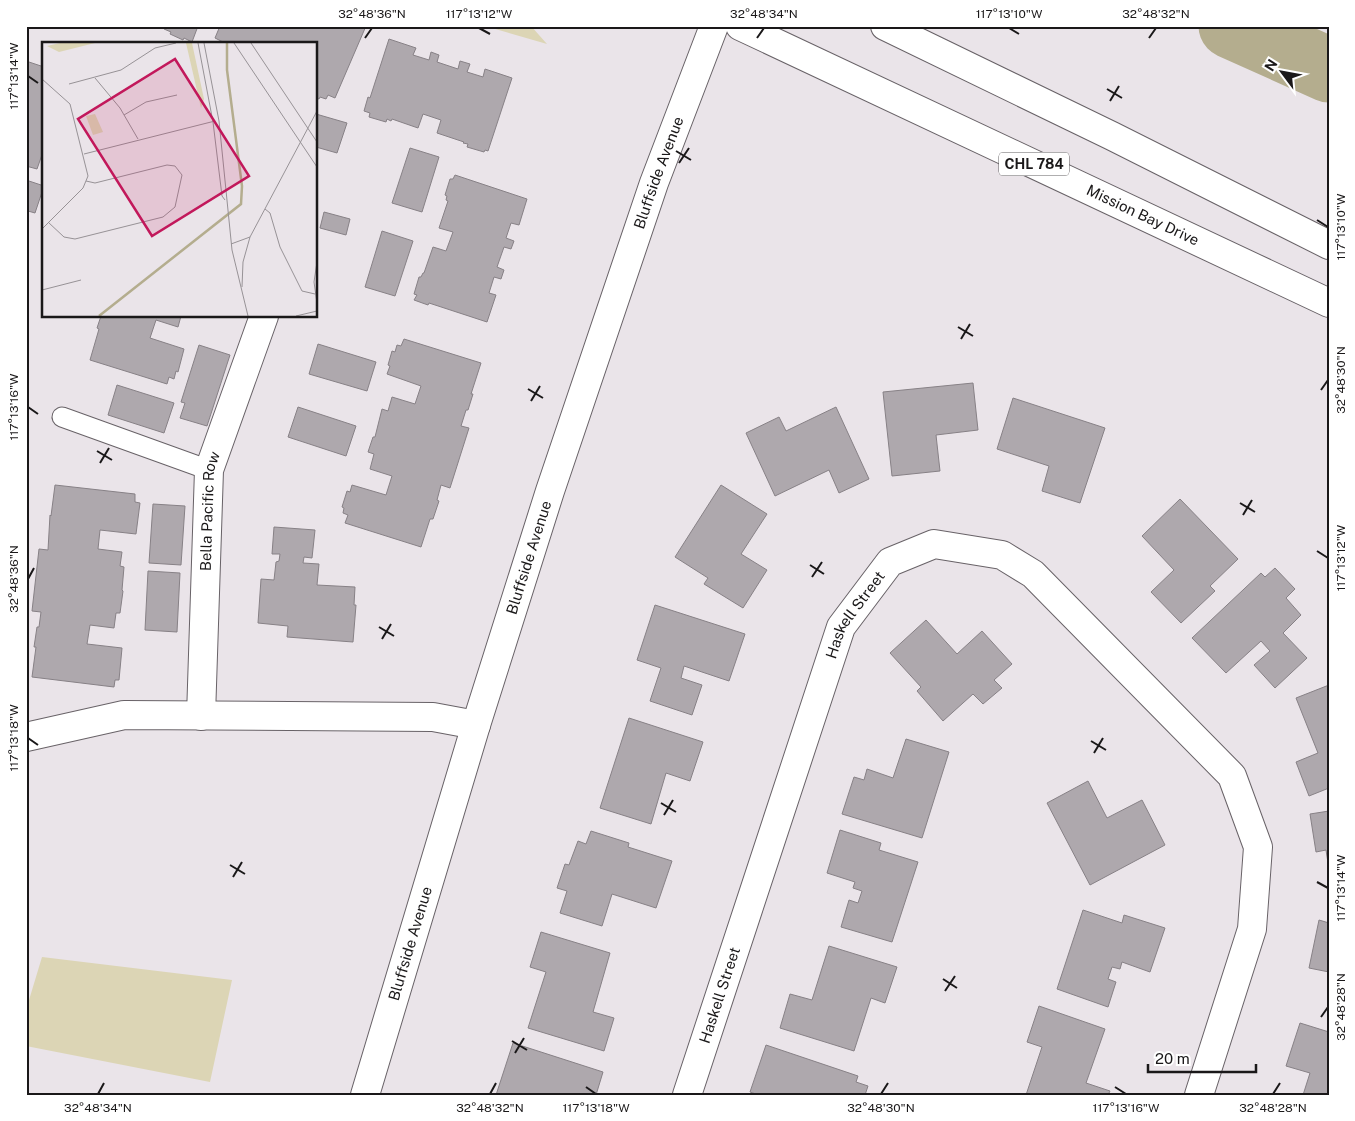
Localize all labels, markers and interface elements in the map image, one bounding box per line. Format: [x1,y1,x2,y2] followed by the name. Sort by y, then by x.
[338,7,406,21] text: 32°48'36"N
[446,7,513,21] text: 117°13'12"W
[730,7,798,21] text: 32°48'34"N
[976,7,1043,21] text: 117°13'10"W
[1122,7,1190,21] text: 32°48'32"N
[7,42,21,109] text: 117°13'14"W
[42,42,318,318] inset map
[1258,48,1308,98] north arrow
[1261,56,1281,74] text: N
[630,114,687,231] street label: Bluffside Avenue
[999,152,1069,175] road number: CHL 784
[1084,181,1202,249] street label: Mission Bay Drive
[1334,193,1348,260] text: 117°13'10"W
[1334,346,1348,414] text: 32°48'30"N
[7,373,21,440] text: 117°13'16"W
[197,449,223,571] street label: Bella Pacific Row
[503,498,554,616] street label: Bluffside Avenue
[1334,524,1348,591] text: 117°13'12"W
[7,545,21,613] text: 32°48'36"N
[822,568,888,661] street label: Haskell Street
[7,704,21,772] text: 117°13'18"W
[1334,854,1348,921] text: 117°13'14"W
[385,884,435,1003] street label: Bluffside Avenue
[696,945,743,1045] street label: Haskell Street
[1334,973,1348,1041] text: 32°48'28"N
[1148,1041,1255,1073] scale bar
[1155,1050,1190,1067] text: 20 m
[64,1101,132,1115] text: 32°48'34"N
[456,1101,524,1115] text: 32°48'32"N
[562,1101,630,1115] text: 117°13'18"W
[847,1101,915,1115] text: 32°48'30"N
[1093,1101,1160,1115] text: 117°13'16"W
[1239,1101,1307,1115] text: 32°48'28"N

